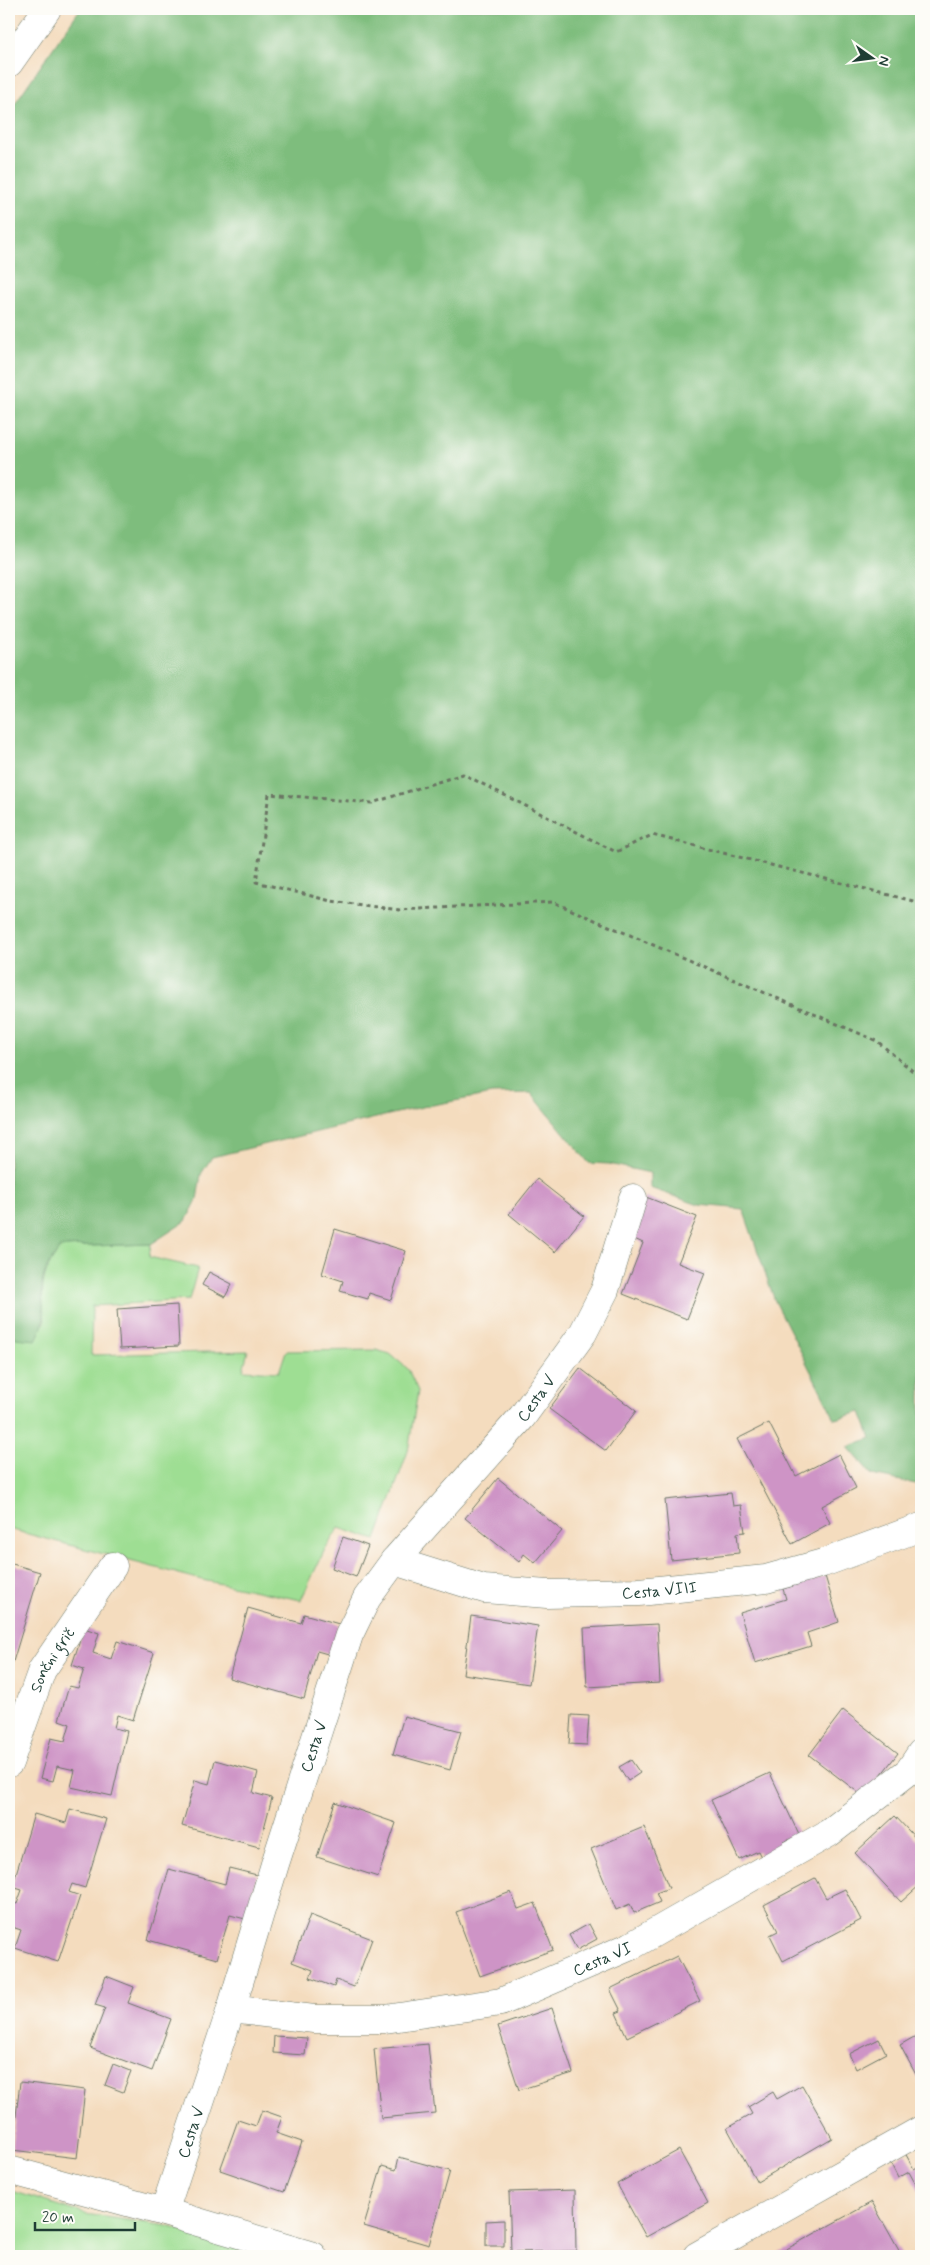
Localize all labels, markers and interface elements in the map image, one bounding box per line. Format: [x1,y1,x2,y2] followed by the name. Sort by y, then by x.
[848,32,898,82] north arrow
[874,54,894,68] text: N
[513,1371,561,1427] street label: Cesta V
[622,1577,698,1604] street label: Cesta VIII
[26,1624,80,1696] street label: Sončni grič
[296,1718,333,1775] street label: Cesta V
[570,1938,635,1982] street label: Cesta VI
[173,2104,210,2161] street label: Cesta V
[35,2200,135,2232] scale bar
[42,2208,74,2228] text: 20 m

